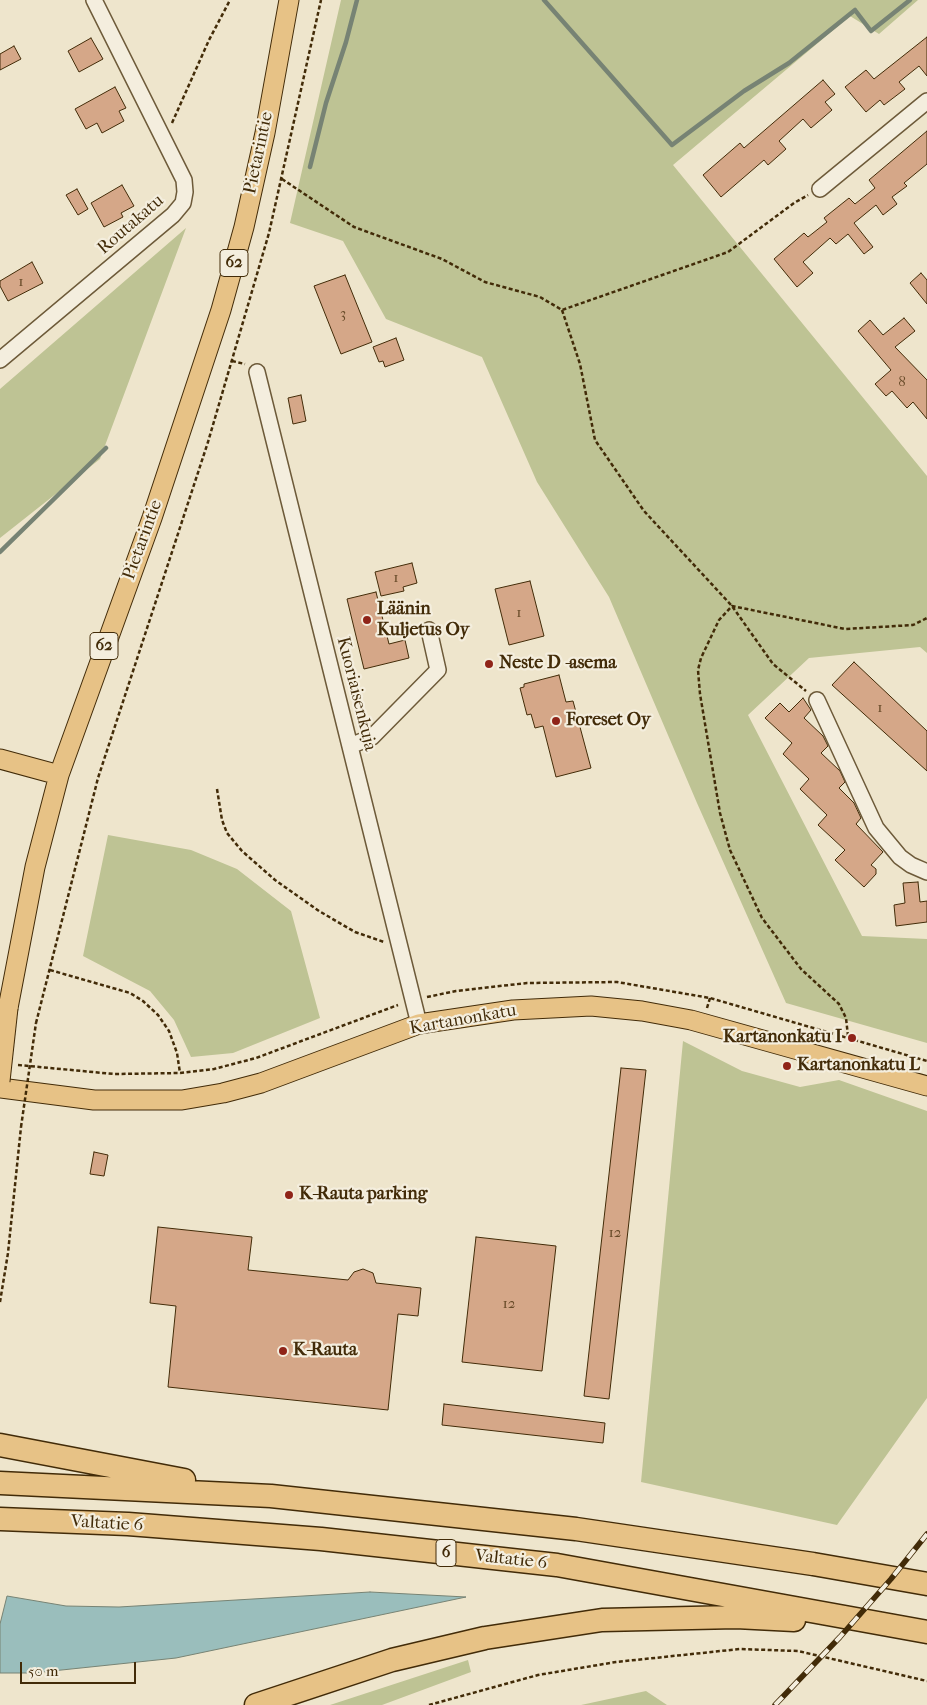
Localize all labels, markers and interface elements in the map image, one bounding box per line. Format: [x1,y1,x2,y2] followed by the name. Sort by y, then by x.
[240,110,278,196] street label: Pietarintie
[93,190,169,260] street label: Routakatu
[220,250,248,276] road number: 62
[18,273,24,291] house number: 1
[340,305,346,323] house number: 3
[898,373,906,391] house number: 8
[119,497,167,583] street label: Pietarintie
[393,569,399,587] house number: 1
[377,599,469,642] place label: Läänin Kuljetus Oy
[516,604,522,622] house number: 1
[361,614,373,626] marker: Läänin Kuljetus Oy
[90,632,118,659] road number: 62
[331,635,381,753] street label: Kuoriaisenkuja
[499,653,616,675] place label: Neste D -asema
[483,658,495,670] marker: Neste D -asema
[877,699,883,717] house number: 1
[566,710,651,732] place label: Foreset Oy
[550,715,562,727] marker: Foreset Oy
[408,1000,518,1040] street label: Kartanonkatu
[723,1027,842,1049] place label: Kartanonkatu I
[846,1032,858,1044] marker: Kartanonkatu I
[797,1055,920,1077] place label: Kartanonkatu L
[781,1060,793,1072] marker: Kartanonkatu L
[299,1184,427,1206] place label: K-Rauta parking
[283,1189,295,1201] marker: K-Rauta parking
[608,1224,622,1242] house number: 12
[502,1295,516,1313] house number: 12
[293,1340,357,1362] place label: K-Rauta
[277,1345,289,1357] marker: K-Rauta
[70,1511,144,1537] street label: Valtatie 6
[436,1540,456,1566] road number: 6
[474,1545,548,1575] street label: Valtatie 6
[22,1652,139,1684] scale bar
[28,1662,58,1680] text: 50 m

